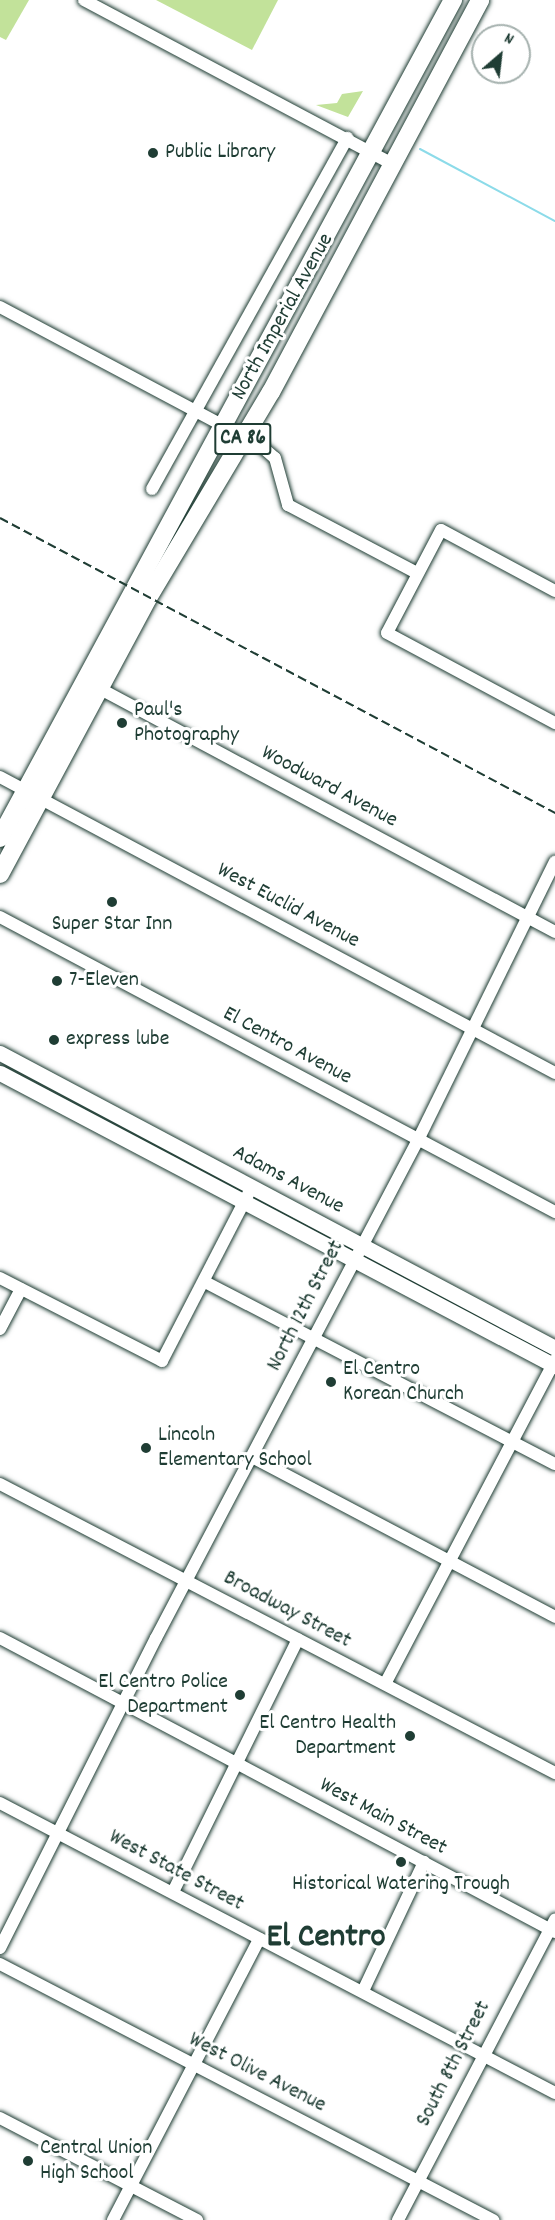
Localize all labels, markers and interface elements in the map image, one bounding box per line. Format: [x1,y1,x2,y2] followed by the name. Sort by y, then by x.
[471,24,531,84] north arrow
[500,27,518,51] text: N
[165,140,275,166] place label: Public Library
[146,146,160,160] marker: Public Library
[226,229,340,405] street label: North Imperial Avenue
[213,421,273,457] road number: CA 86
[134,697,239,748] place label: Paul's Photography
[115,716,129,730] marker: Paul's Photography
[256,740,402,834] street label: Woodward Avenue
[212,857,364,955] street label: West Euclid Avenue
[105,895,119,909] marker: Super Star Inn
[52,912,172,938] place label: Super Star Inn
[69,968,139,994] place label: 7-Eleven
[50,974,64,988] marker: 7-Eleven
[218,1001,356,1091] street label: El Centro Avenue
[66,1027,169,1053] place label: express lube
[47,1033,61,1047] marker: express lube
[228,1140,348,1220] street label: Adams Avenue
[262,1236,350,1376] street label: North 12th Street
[343,1356,464,1408] place label: El Centro Korean Church
[324,1375,338,1389] marker: El Centro Korean Church
[158,1422,312,1474] place label: Lincoln Elementary School
[139,1441,153,1455] marker: Lincoln Elementary School
[219,1565,355,1655] street label: Broadway Street
[98,1669,228,1720] place label: El Centro Police Department
[233,1688,247,1702] marker: El Centro Police Department
[259,1710,396,1762] place label: El Centro Health Department
[401,1727,419,1745] marker: El Centro Health Department
[315,1772,451,1862] street label: West Main Street
[104,1824,248,1918] street label: West State Street
[394,1855,408,1869] marker: Historical Watering Trough
[292,1872,510,1898] place label: Historical Watering Trough
[266,1919,386,1959] district label: El Centro
[411,1997,497,2131] street label: South 8th Street
[184,2027,330,2119] street label: West Olive Avenue
[40,2135,152,2186] place label: Central Union High School
[21,2154,35,2168] marker: Central Union High School

